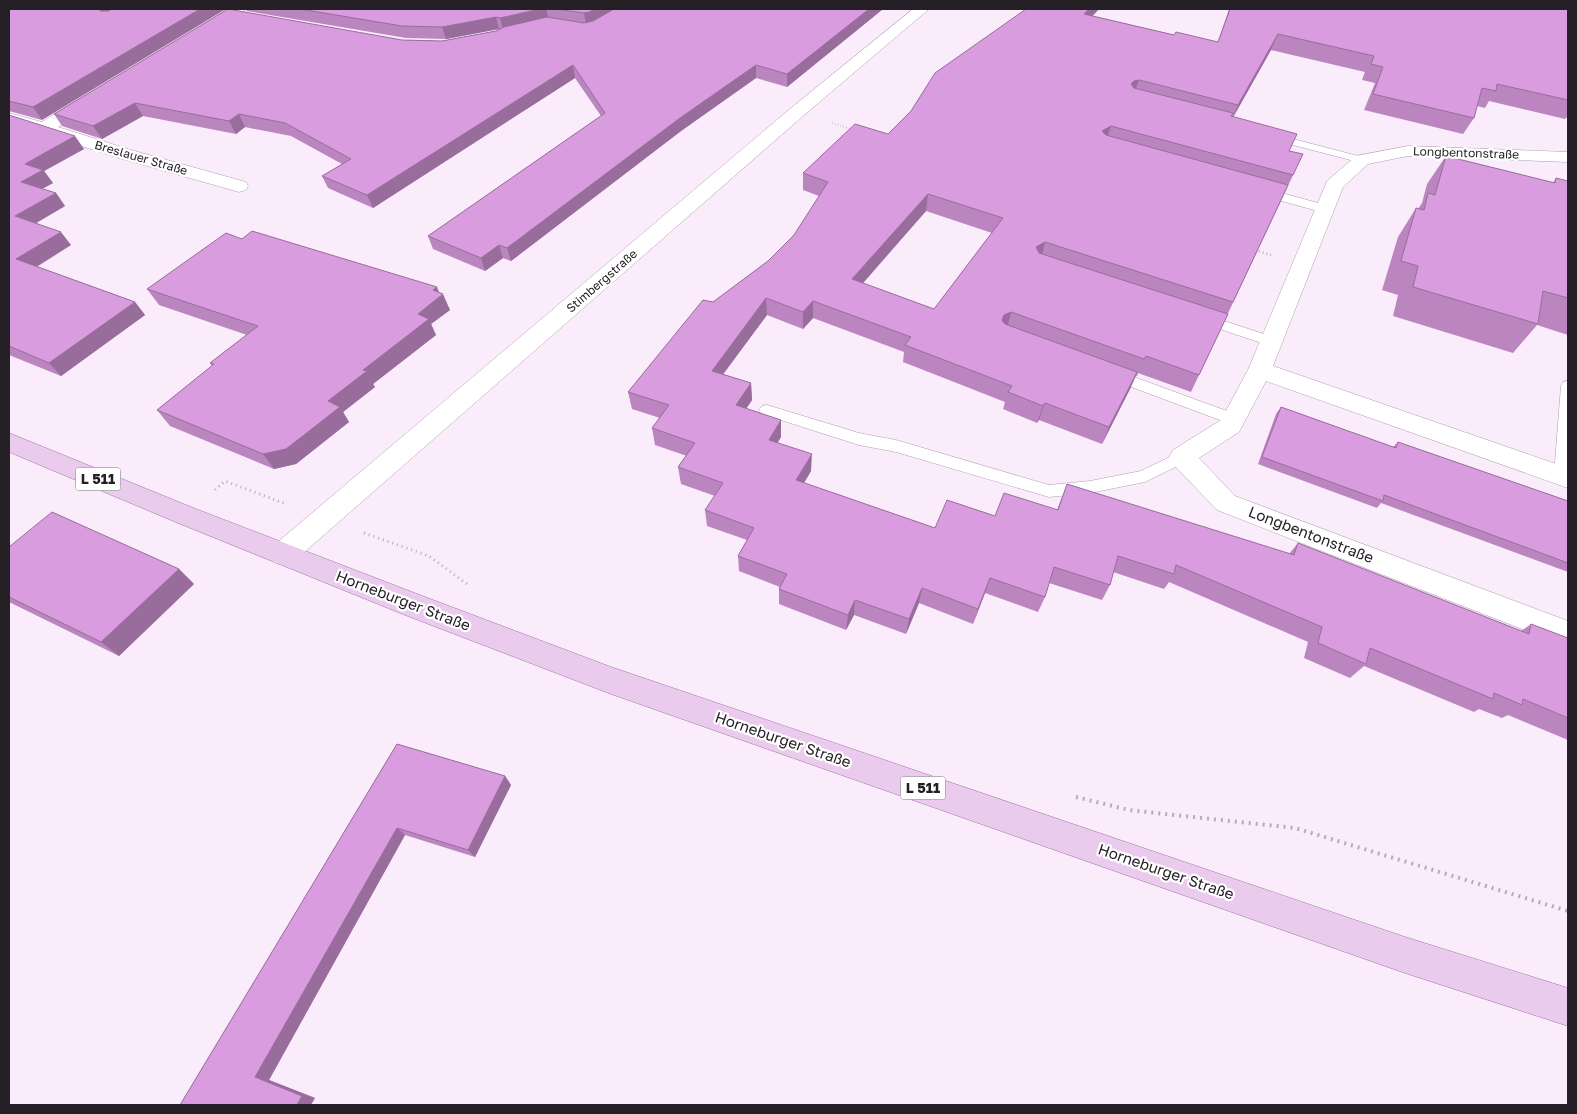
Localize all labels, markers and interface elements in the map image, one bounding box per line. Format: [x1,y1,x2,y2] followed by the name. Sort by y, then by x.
[93,137,189,178] street label: Breslauer Straße
[1413,143,1519,162] street label: Longbentonstraße
[563,246,640,315] street label: Stimbergstraße
[76,468,120,490] road number: L 511
[1246,502,1377,566] street label: Longbentonstraße
[334,566,473,634] street label: Horneburger Straße
[713,707,854,771] street label: Horneburger Straße
[900,776,946,800] road number: L 511
[1096,839,1237,903] street label: Horneburger Straße

